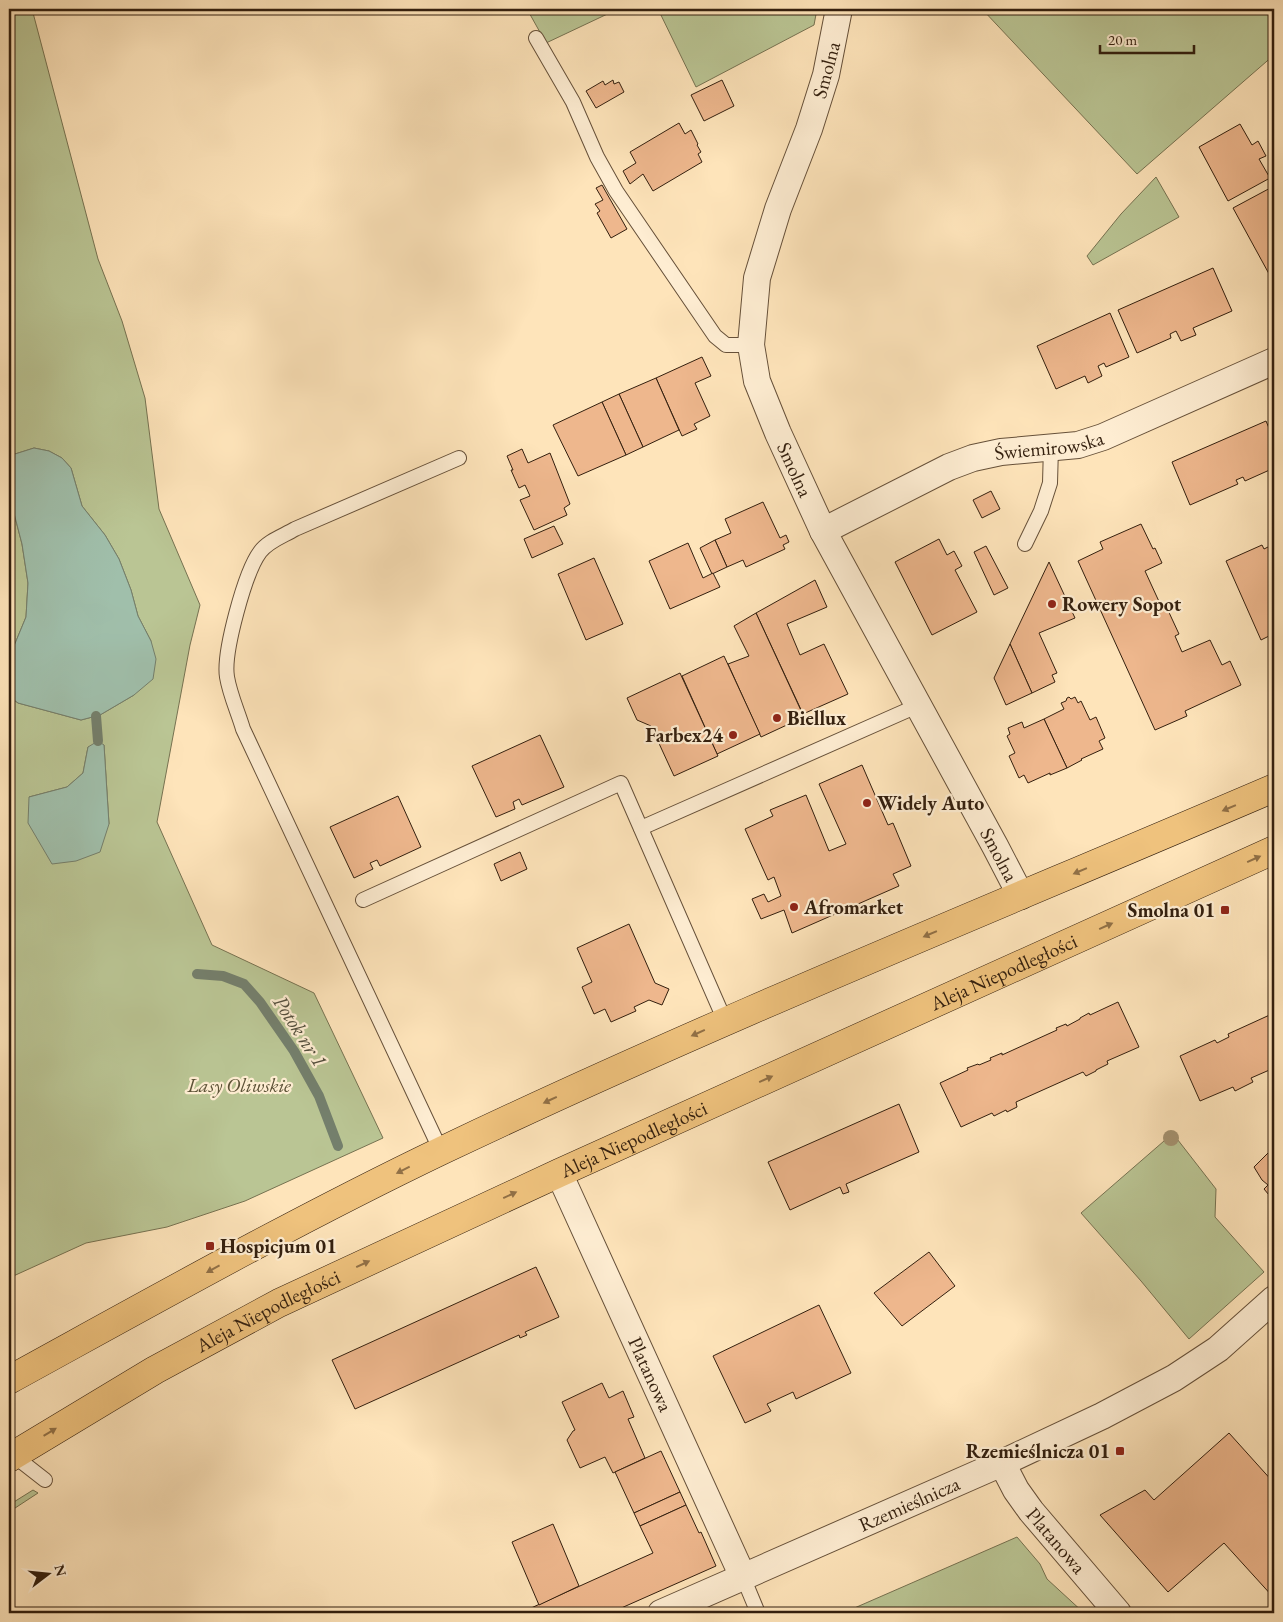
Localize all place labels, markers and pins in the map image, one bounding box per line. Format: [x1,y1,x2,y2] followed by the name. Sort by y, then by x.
[1062,591,1182,617] place label: Rowery Sopot
[1046,598,1058,610] marker: Rowery Sopot
[787,705,846,731] place label: Biellux
[771,712,783,724] marker: Biellux
[645,722,723,748] place label: Farbex24
[727,729,739,741] marker: Farbex24
[877,790,984,816] place label: Widely Auto
[861,797,873,809] marker: Widely Auto
[803,894,904,920] place label: Afromarket
[1128,897,1215,923] place label: Smolna 01
[788,901,800,913] marker: Afromarket
[1219,904,1231,916] marker: Smolna 01
[220,1233,337,1259] place label: Hospicjum 01
[204,1240,216,1252] marker: Hospicjum 01
[966,1438,1110,1464] place label: Rzemieślnicza 01
[1114,1445,1126,1457] marker: Rzemieślnicza 01

